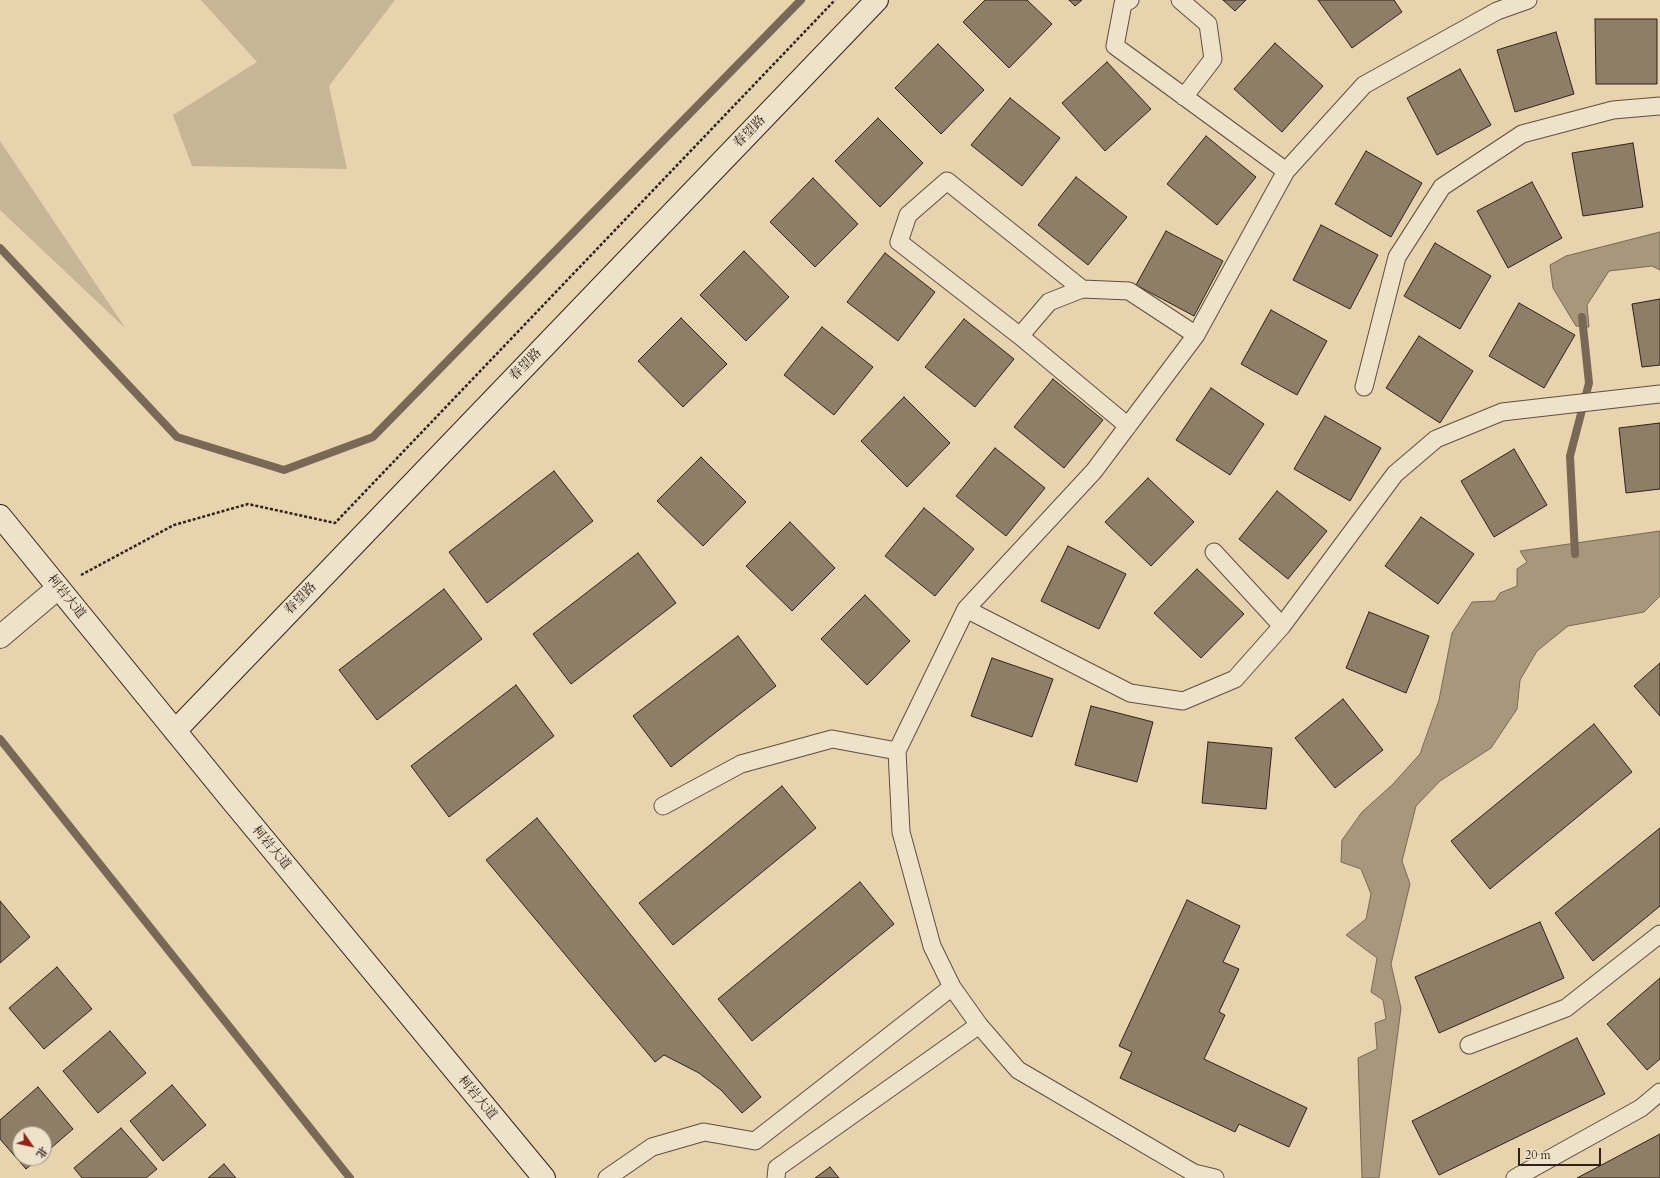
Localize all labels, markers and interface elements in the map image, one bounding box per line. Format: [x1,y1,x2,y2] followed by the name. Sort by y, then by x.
[731,113,769,151] street label: 春望路
[507,346,545,384] street label: 春望路
[44,572,88,622] street label: 柯岩大道
[282,580,320,618] street label: 春望路
[248,823,294,873] street label: 柯岩大道
[454,1073,500,1123] street label: 柯岩大道
[12,1126,52,1166] north arrow
[1520,1140,1603,1166] scale bar
[32,1144,51,1161] text: 北
[1525,1147,1551,1163] text: 20 m

